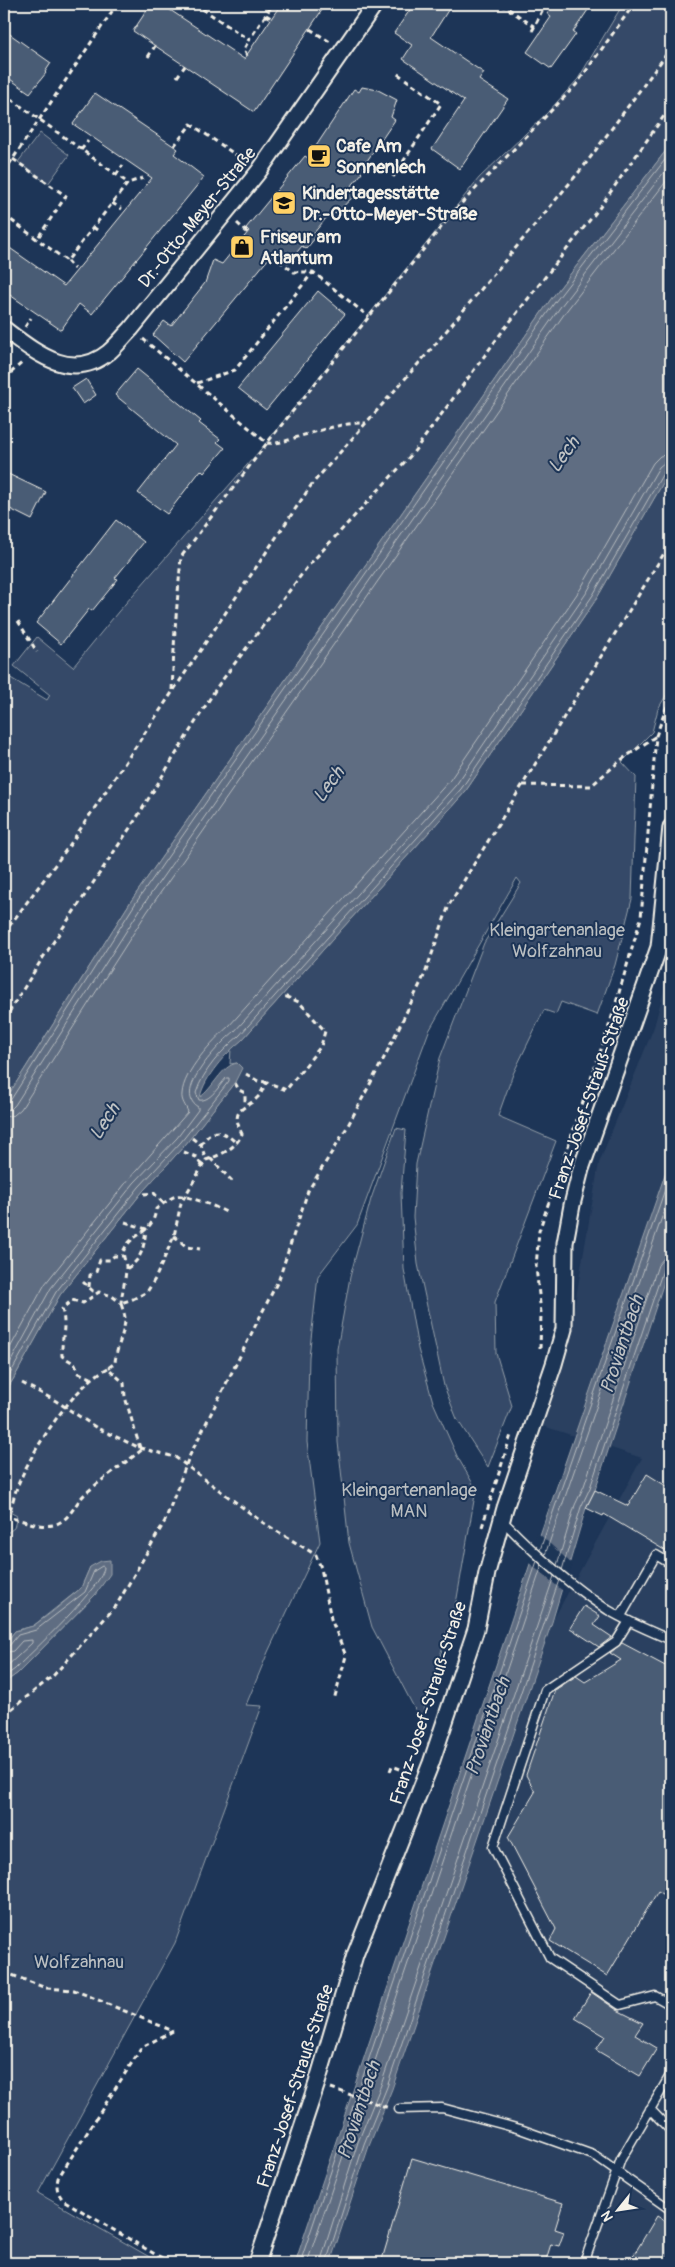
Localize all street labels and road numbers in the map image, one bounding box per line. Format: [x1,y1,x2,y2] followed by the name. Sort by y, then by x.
[133,142,261,293] street label: Dr.-Otto-Meyer-Straße
[544,994,635,1202] street label: Franz-Josef-Strauß-Straße
[385,1598,472,1808] street label: Franz-Josef-Strauß-Straße
[252,1981,339,2191] street label: Franz-Josef-Strauß-Straße

